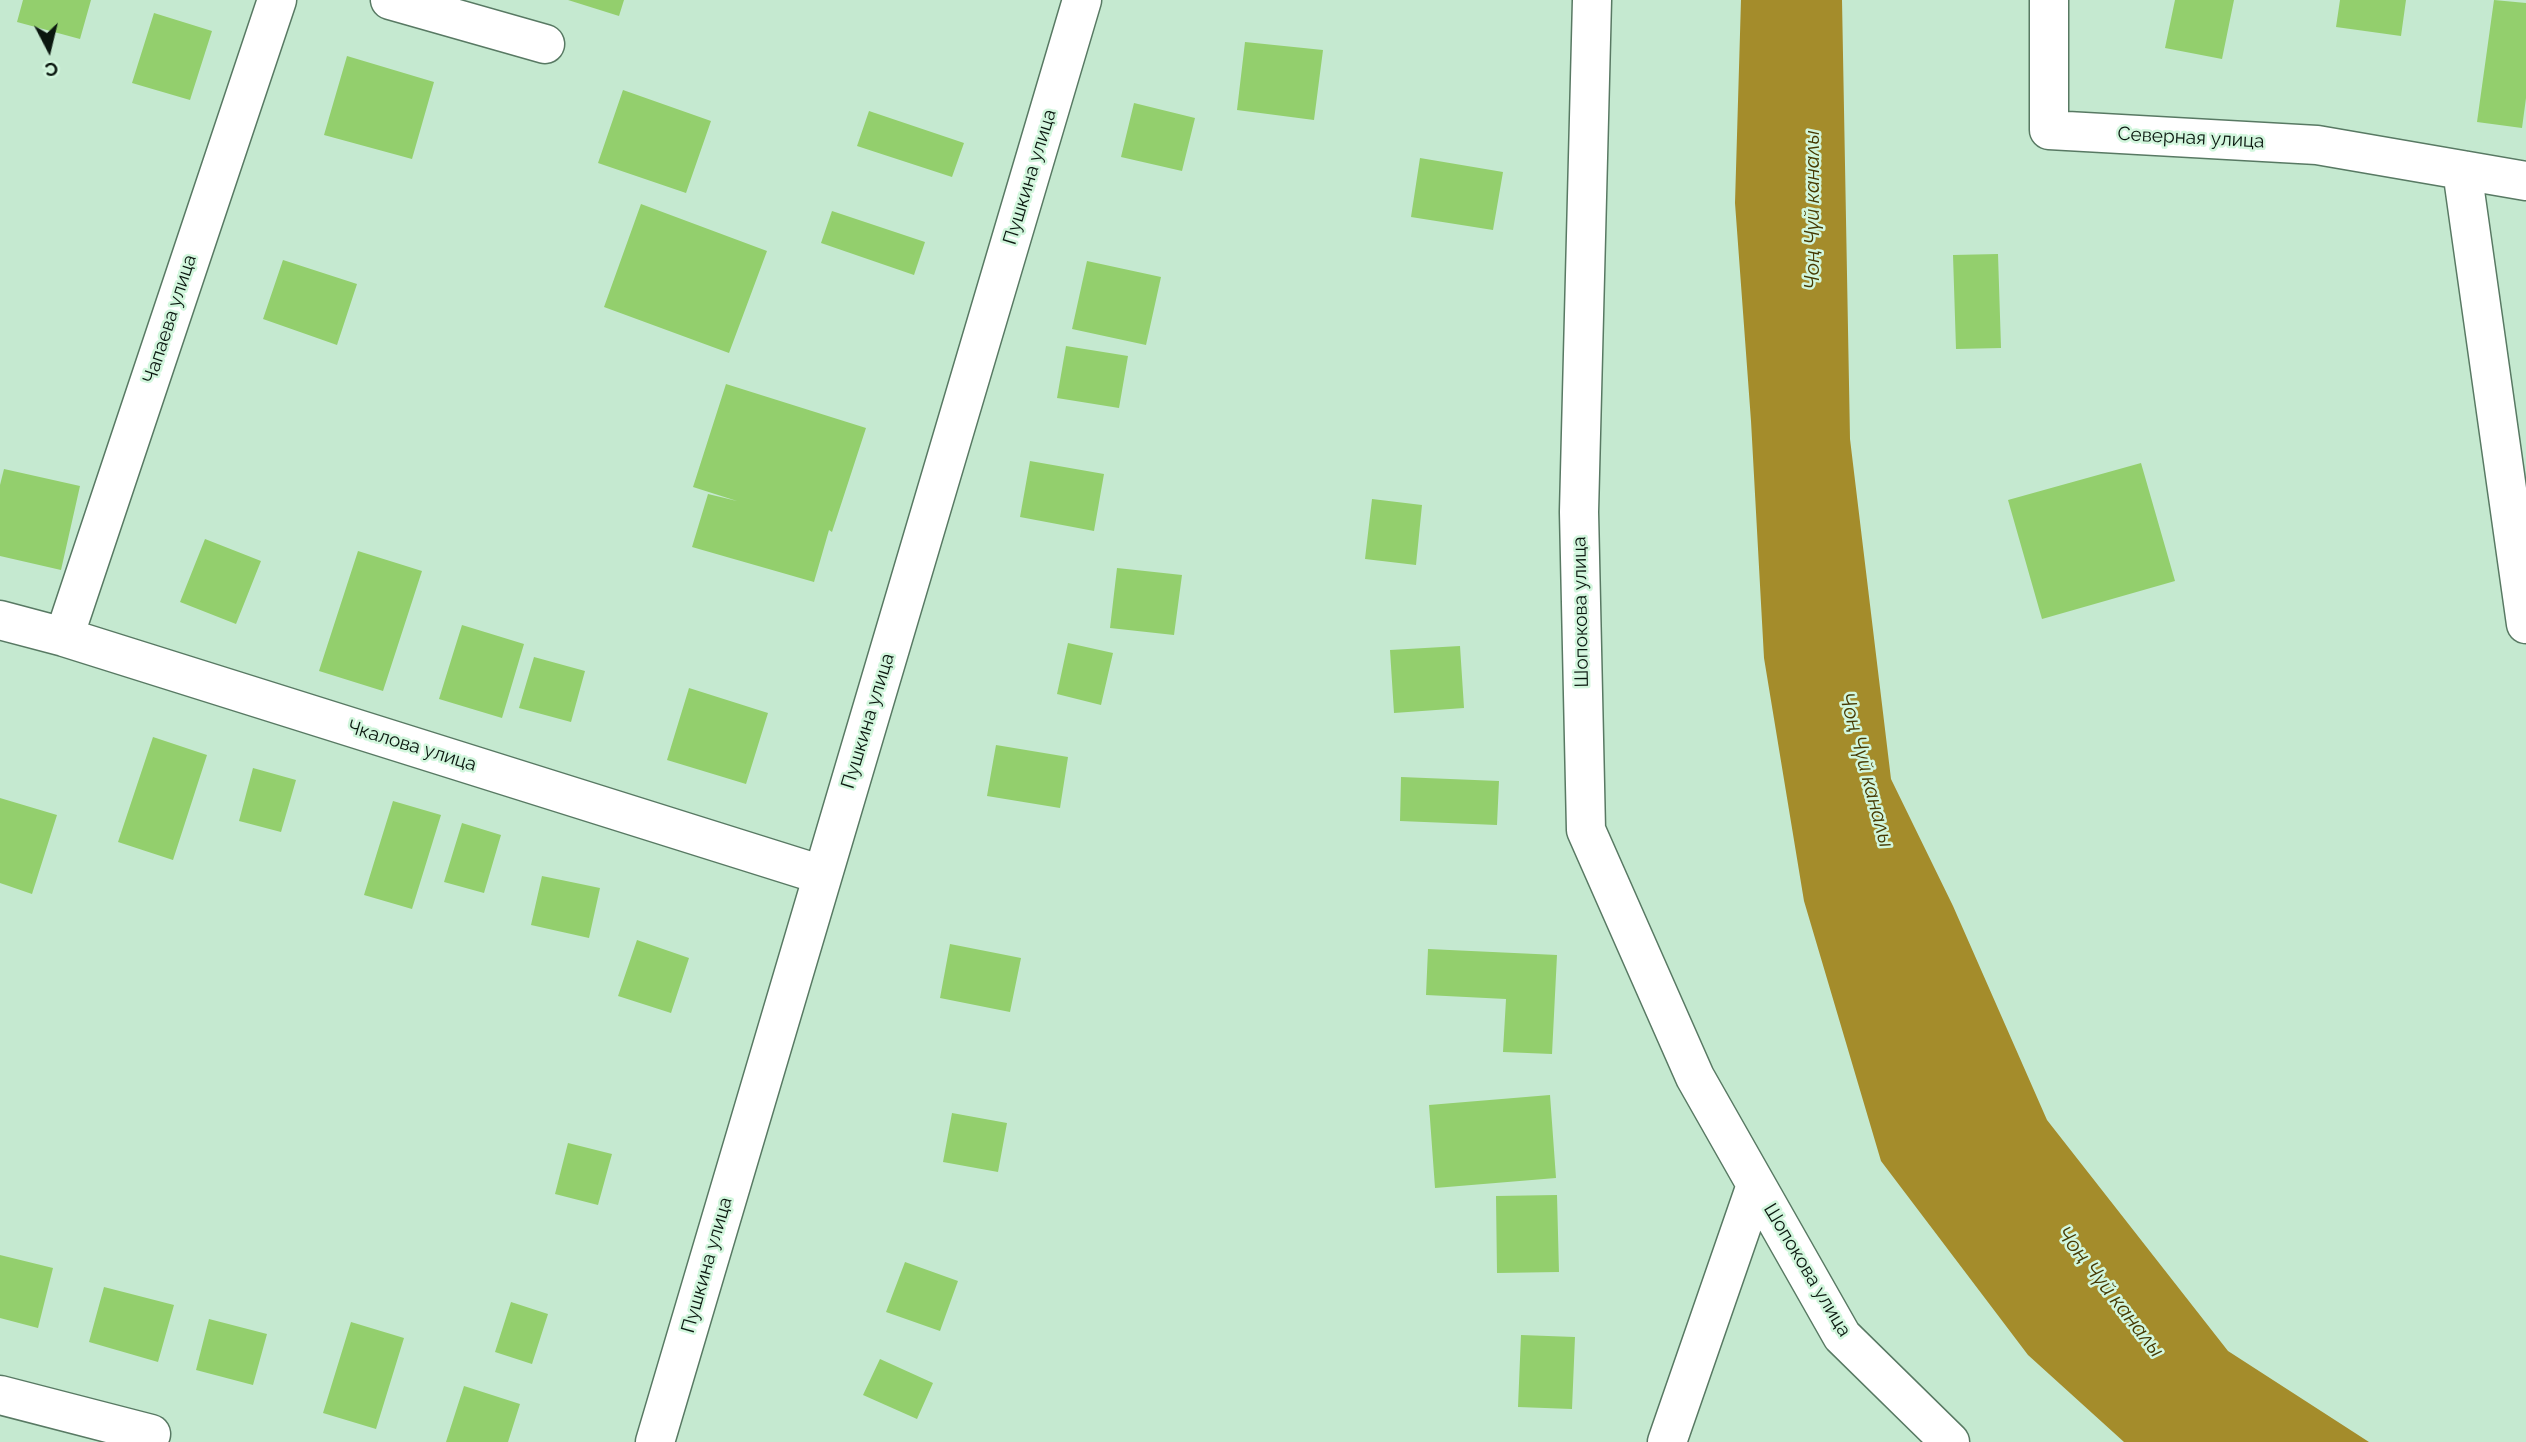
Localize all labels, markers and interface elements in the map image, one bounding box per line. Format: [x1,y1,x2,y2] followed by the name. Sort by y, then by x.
[14,14,84,84] north arrow
[44,58,59,82] text: С
[999,107,1061,247] street label: Пушкина улица
[2117,123,2265,153] street label: Северная улица
[1800,131,1826,289] water label: Чоң Чүй каналы
[138,252,202,386] street label: Чапаева улица
[1568,536,1594,688] street label: Шопокова улица
[837,651,899,791] street label: Пушкина улица
[1833,690,1899,850] water label: Чоң Чүй каналы
[345,716,479,776] street label: Чкалова улица
[677,1194,737,1336] street label: Пушкина улица
[1758,1199,1856,1341] street label: Шопокова улица
[2051,1222,2169,1362] water label: Чоң Чүй каналы

